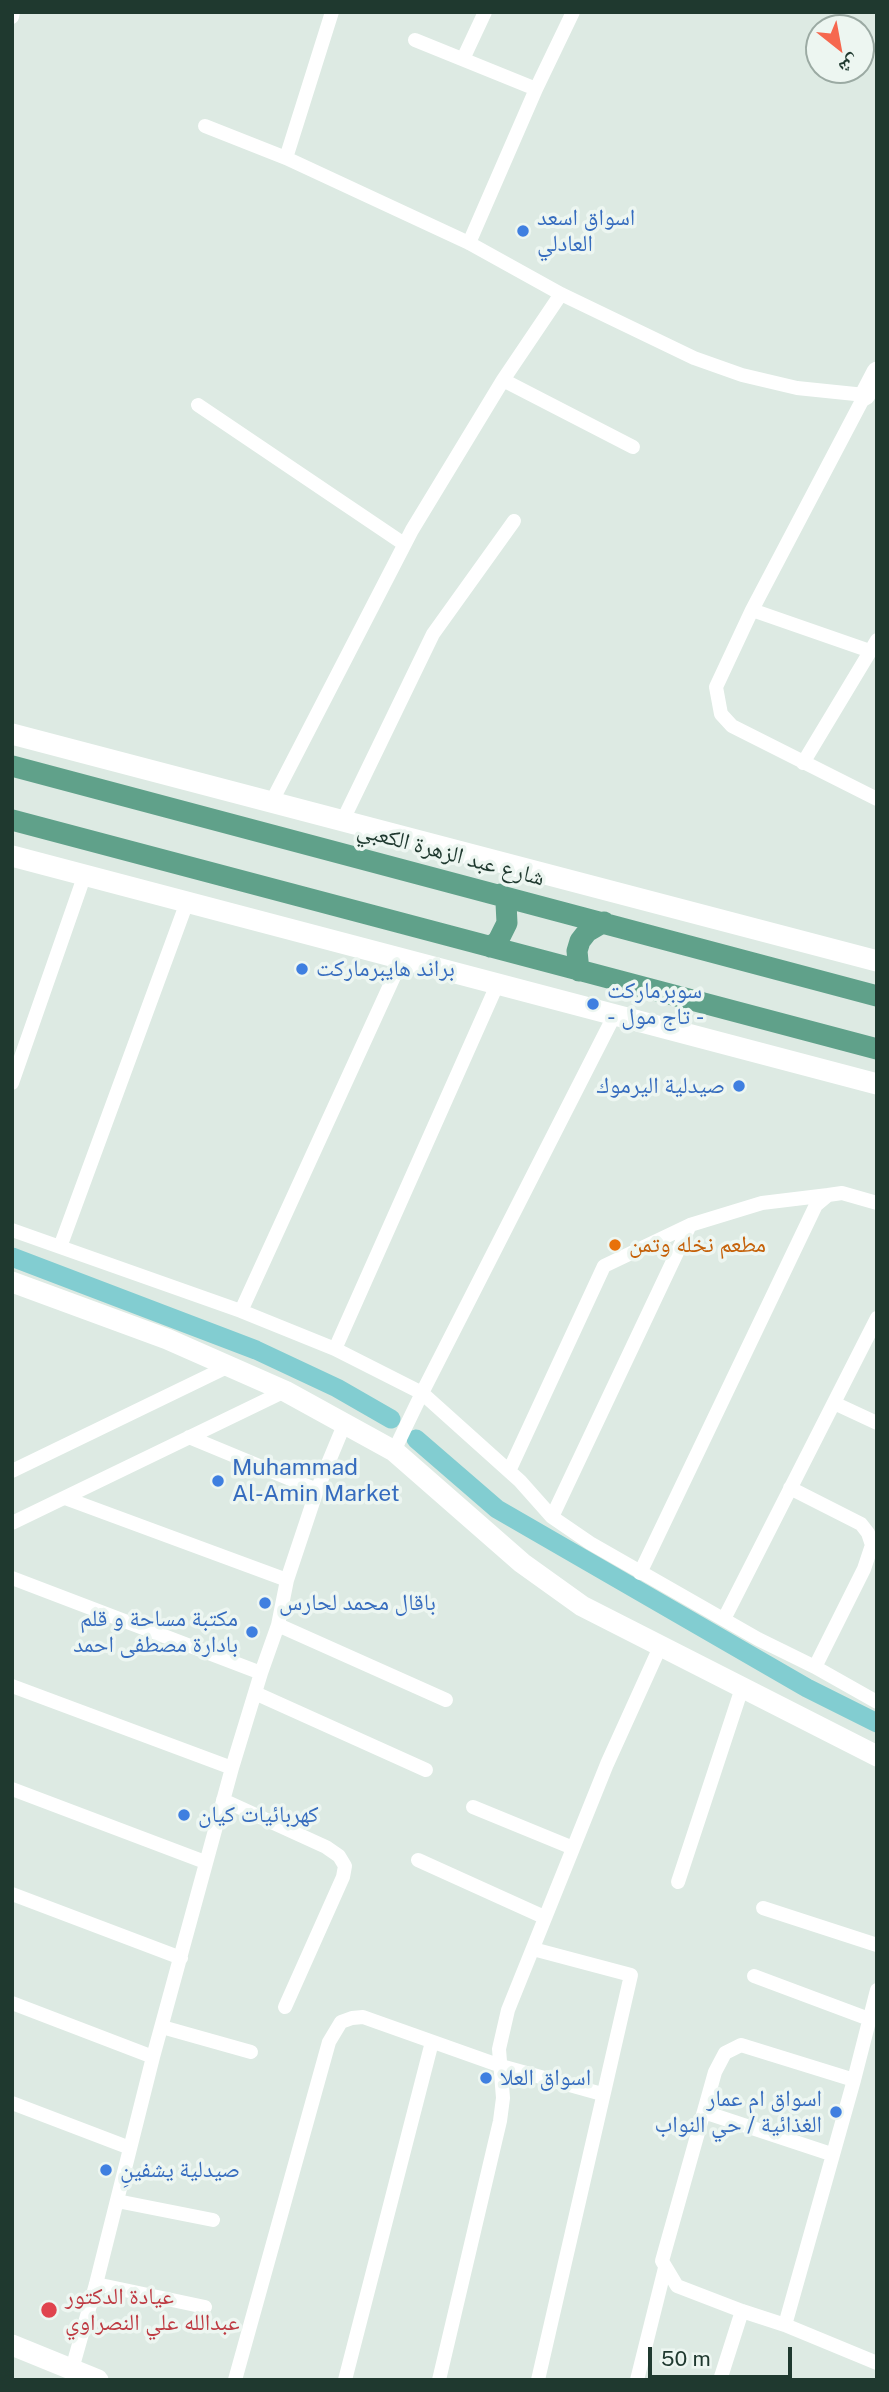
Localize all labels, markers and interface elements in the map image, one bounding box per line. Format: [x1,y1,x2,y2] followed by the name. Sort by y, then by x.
[805,14,875,84] north arrow
[835,51,864,80] text: ش
[537,204,635,258] place label: اسواق اسعد العادلي
[515,223,531,239] marker: اسواق اسعد العادلي
[354,816,548,892] street label: شارع عبد الزهرة الكعبي
[316,955,455,983] place label: براند هايبرماركت
[294,961,310,977] marker: براند هايبرماركت
[607,977,704,1031] place label: سوبرماركت - تاج مول -
[585,996,601,1012] marker: سوبرماركت - تاج مول -
[597,1072,725,1100] place label: صيدلية اليرموك
[731,1078,747,1094] marker: صيدلية اليرموك
[629,1231,766,1259] place label: مطعم نخله وتمن
[607,1237,623,1253] marker: مطعم نخله وتمن
[232,1454,400,1508] place label: Muhammad Al-Amin Market
[210,1473,226,1489] marker: Muhammad Al-Amin Market
[279,1589,436,1617] place label: باقال محمد لحارس
[257,1595,273,1611] marker: باقال محمد لحارس
[73,1605,238,1659] place label: مكتبة مساحة و قلم بادارة مصطفى احمد
[244,1624,260,1640] marker: مكتبة مساحة و قلم بادارة مصطفى احمد
[198,1801,319,1829] place label: كهربائيات كيان
[176,1807,192,1823] marker: كهربائيات كيان
[500,2064,591,2092] place label: اسواق العلا
[478,2070,494,2086] marker: اسواق العلا
[654,2085,822,2139] place label: اسواق ام عمار الغذائية / حي النواب
[828,2104,844,2120] marker: اسواق ام عمار الغذائية / حي النواب
[120,2156,240,2184] place label: صيدلية يشفينِ
[98,2162,114,2178] marker: صيدلية يشفينِ
[65,2283,240,2337] place label: عيادة الدكتور عبدالله علي النصراوي
[39,2300,59,2320] marker: عيادة الدكتور عبدالله علي النصراوي
[651,2332,794,2376] scale bar
[661,2346,711,2371] text: 50 m

